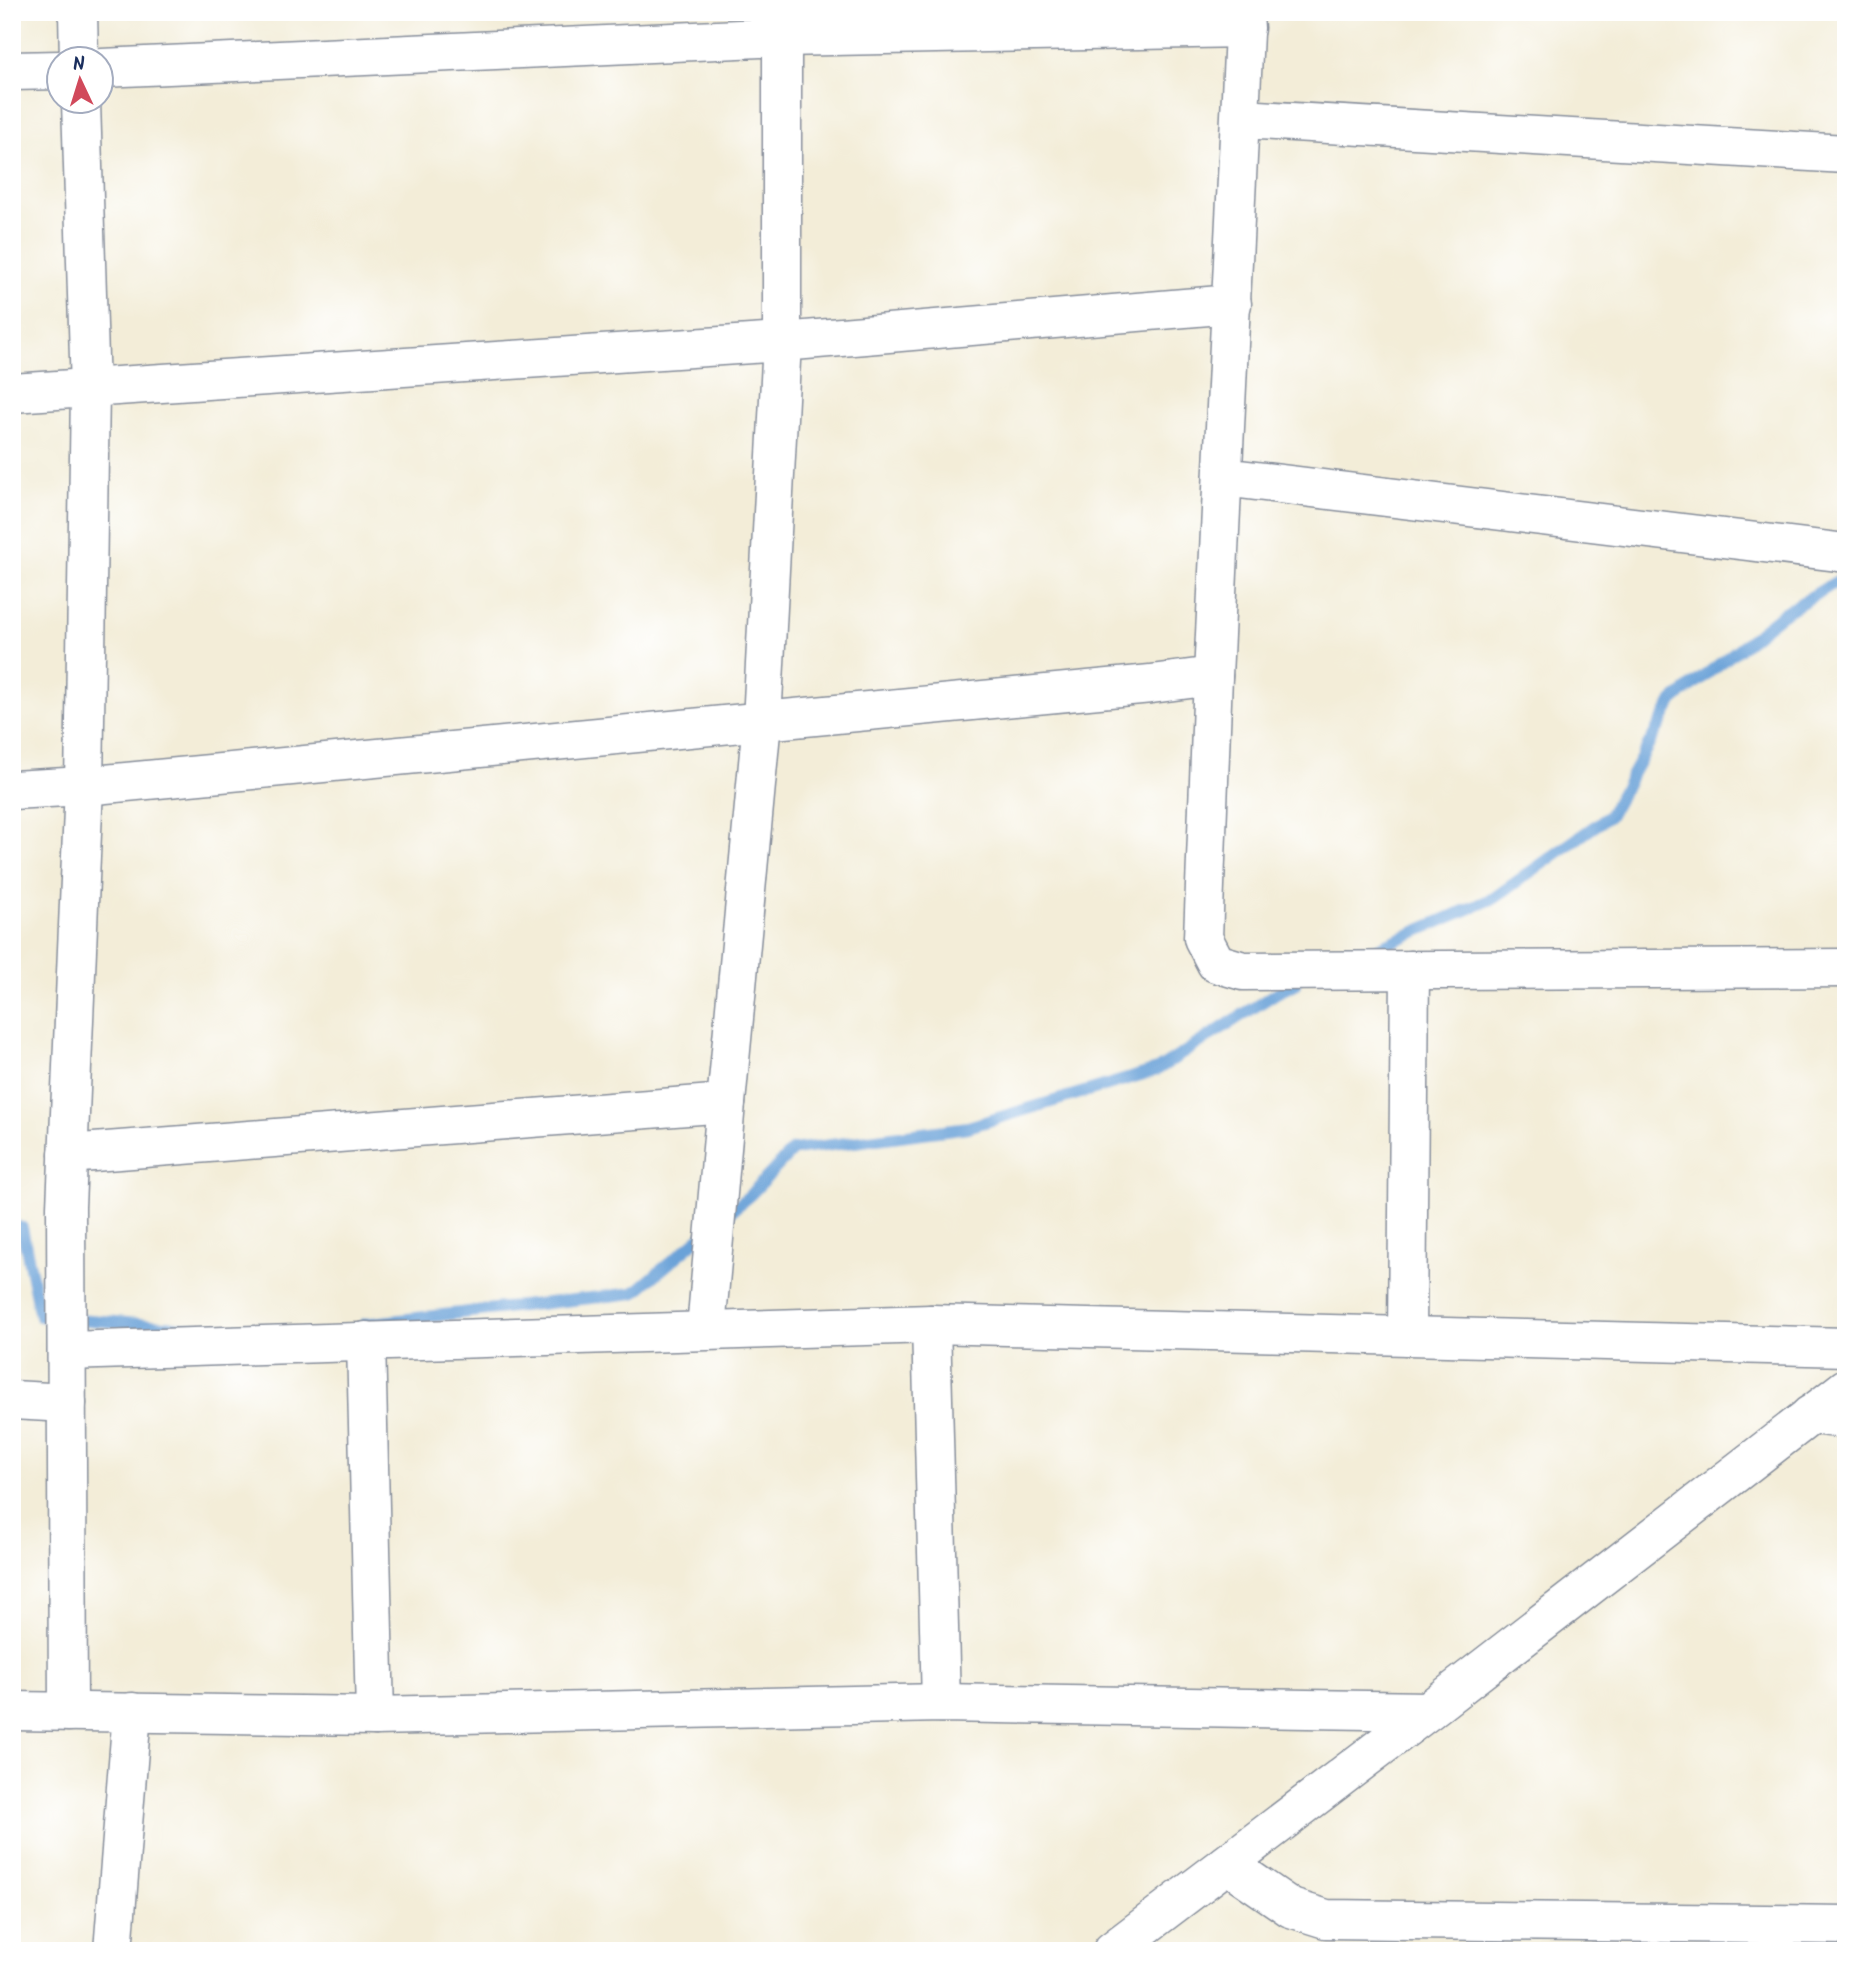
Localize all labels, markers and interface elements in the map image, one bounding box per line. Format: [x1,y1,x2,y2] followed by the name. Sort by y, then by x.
[46,46,116,116] north arrow
[72,50,86,80] text: N

